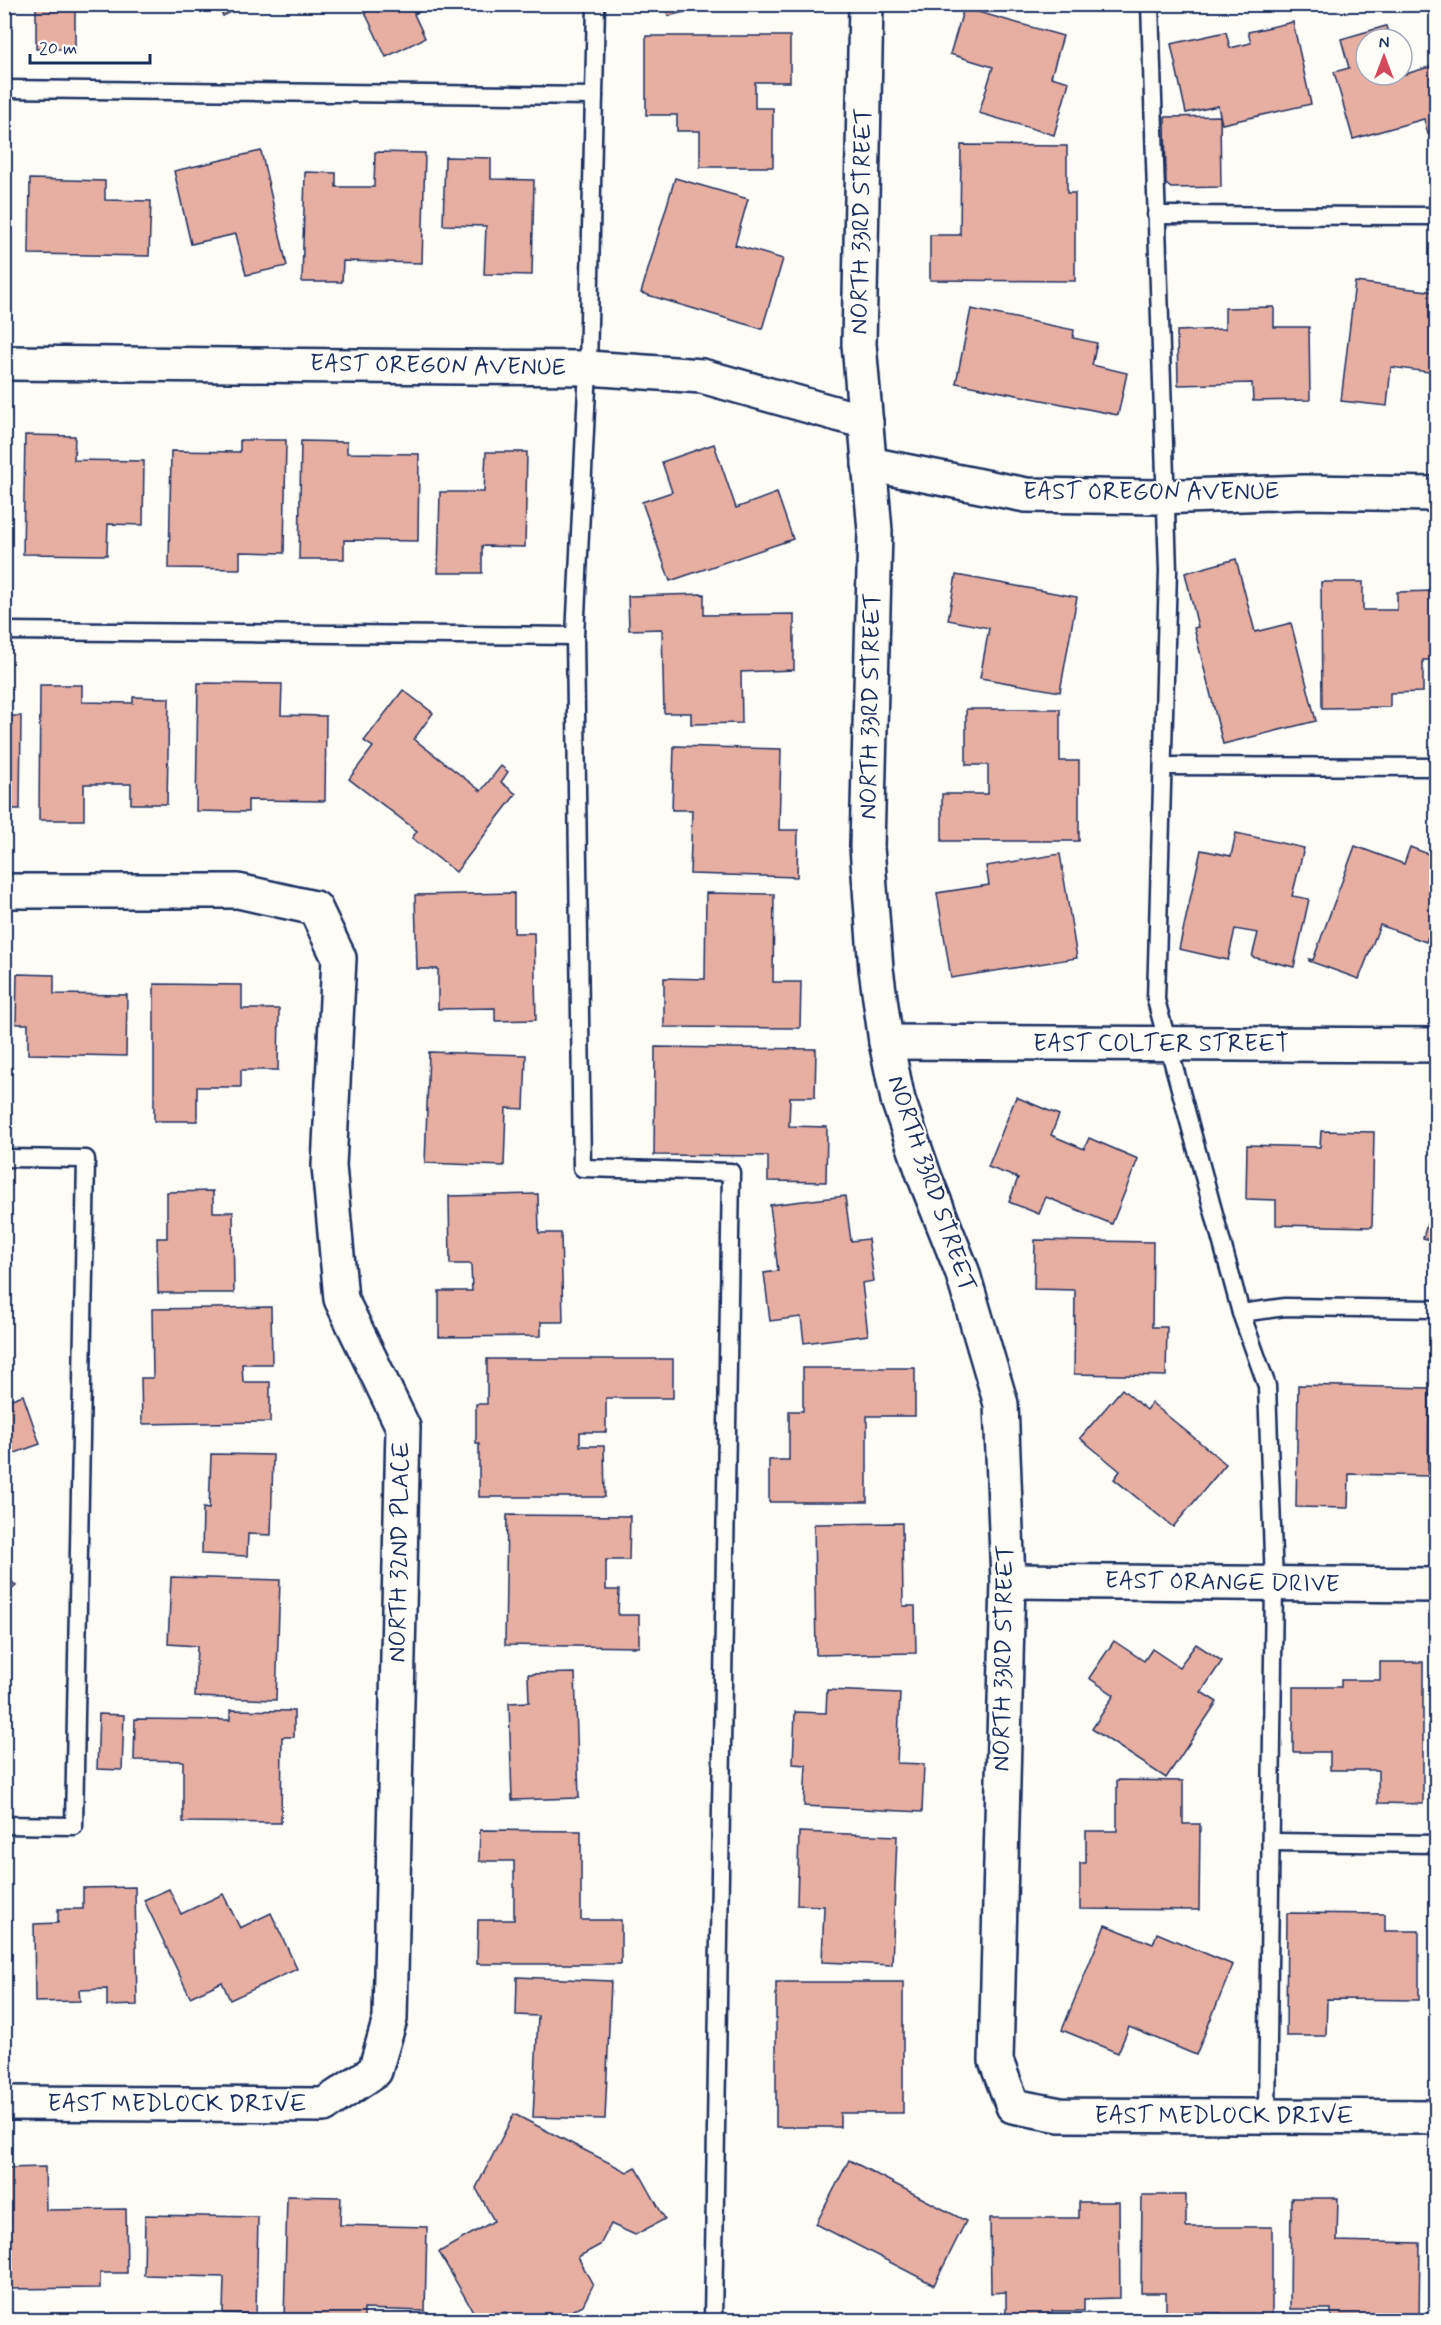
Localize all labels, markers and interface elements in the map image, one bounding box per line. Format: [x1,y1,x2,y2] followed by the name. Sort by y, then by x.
[30,27,150,65] scale bar
[1354,27,1414,87] north arrow
[1379,33,1389,54] text: N
[39,37,77,61] text: 20 m
[845,107,879,335] street label: NORTH 33RD STREET
[310,348,566,384] street label: EAST OREGON AVENUE
[1023,477,1279,508] street label: EAST OREGON AVENUE
[854,592,888,820] street label: NORTH 33RD STREET
[1033,1029,1289,1060] street label: EAST COLTER STREET
[879,1072,983,1296] street label: NORTH 33RD STREET
[383,1441,417,1663] street label: NORTH 32ND PLACE
[987,1544,1021,1772] street label: NORTH 33RD STREET
[1104,1565,1340,1601] street label: EAST ORANGE DRIVE
[47,2089,307,2120] street label: EAST MEDLOCK DRIVE
[1094,2101,1354,2132] street label: EAST MEDLOCK DRIVE

